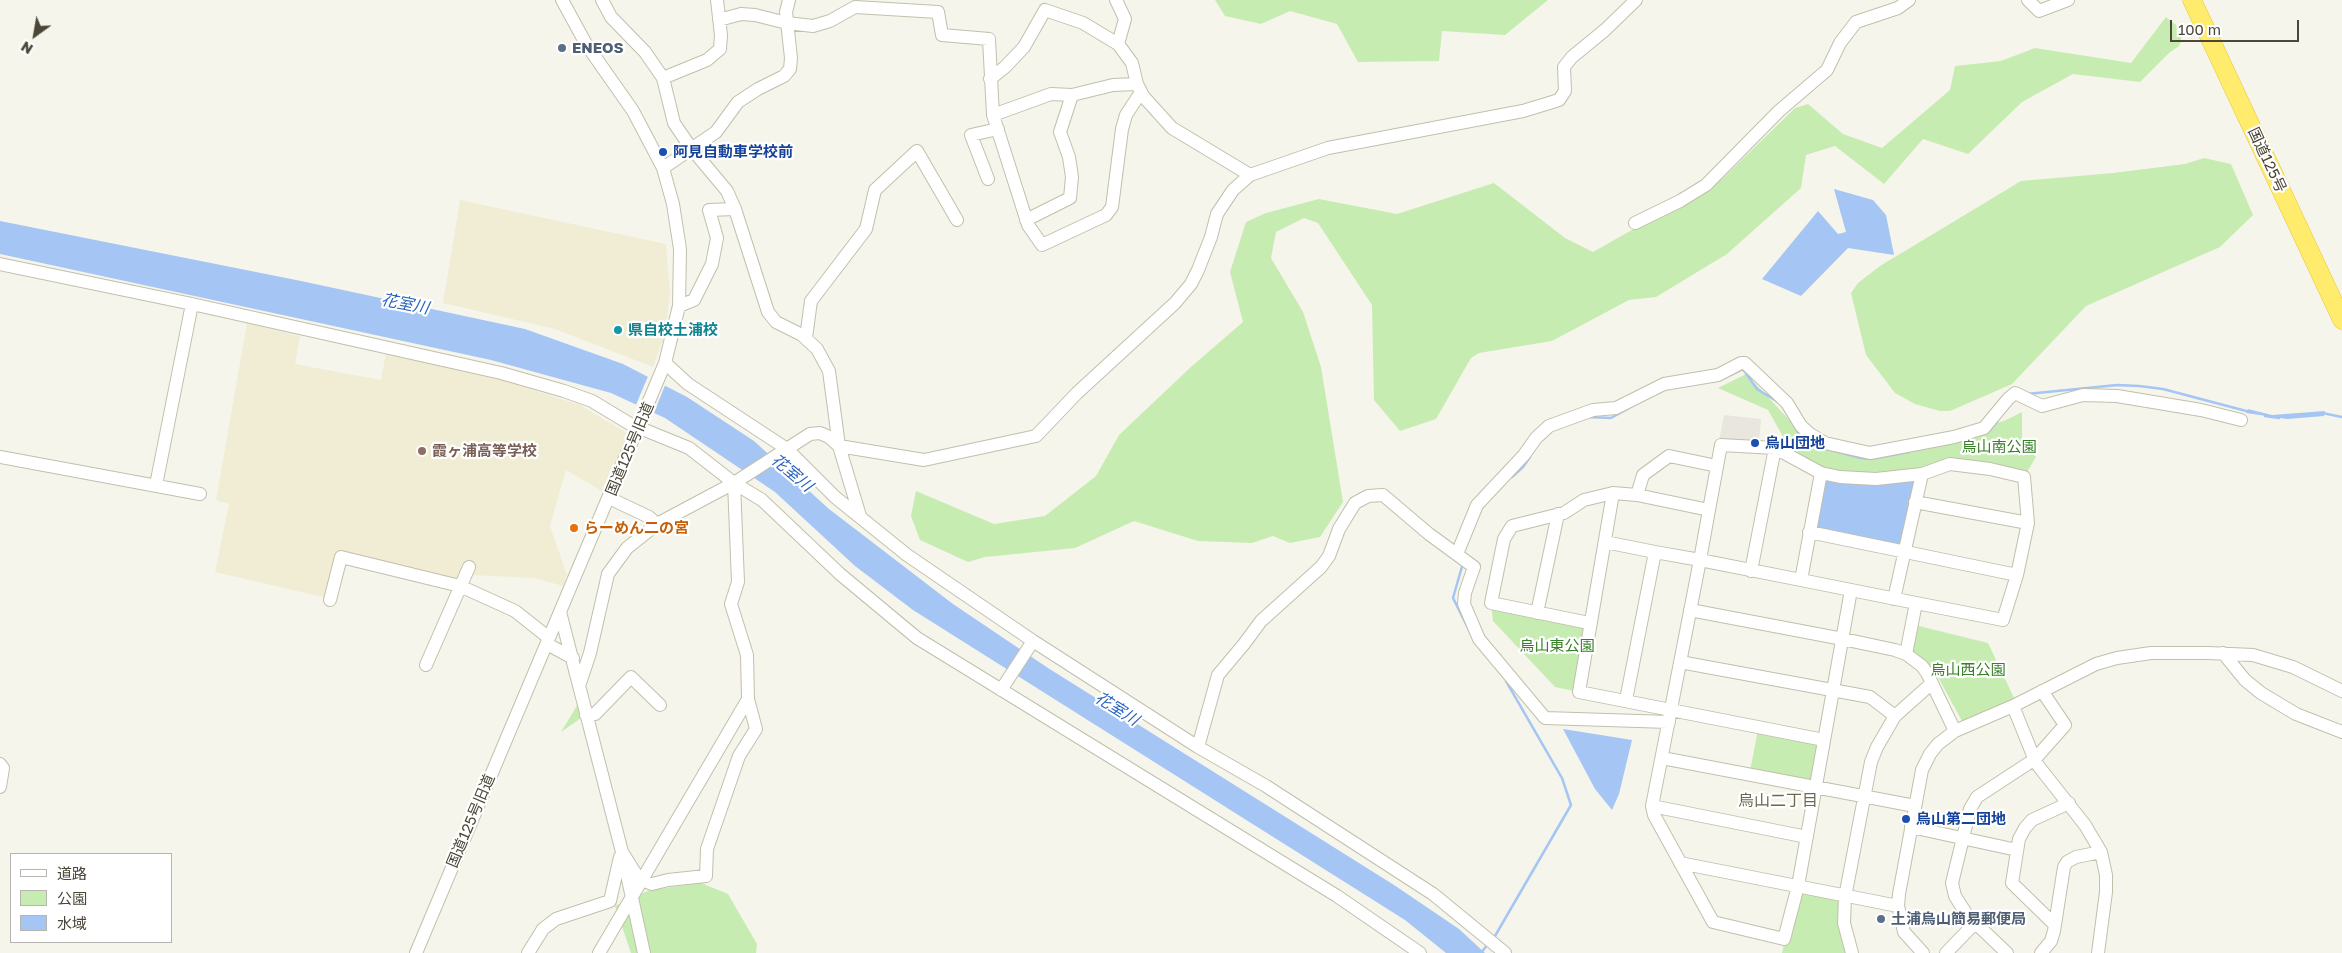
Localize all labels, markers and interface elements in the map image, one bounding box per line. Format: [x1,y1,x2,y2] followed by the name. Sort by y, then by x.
[10,10,60,60] north arrow
[2172,10,2301,42] scale bar
[2178,20,2221,38] text: 100 m
[18,38,36,58] text: N
[572,39,624,57] place label: ENEOS
[556,42,568,54] marker: ENEOS
[2244,125,2290,195] street label: 国道125号
[673,143,793,161] place label: 阿見自動車学校前
[657,146,669,158] marker: 阿見自動車学校前
[380,290,430,318] water label: 花室川
[628,321,718,339] place label: 県自校土浦校
[612,324,624,336] marker: 県自校土浦校
[602,400,658,498] street label: 国道125号旧道
[1765,434,1825,452] place label: 烏山団地
[1749,437,1761,449] marker: 烏山団地
[1962,438,2036,456] park label: 烏山南公園
[432,442,537,460] place label: 霞ヶ浦高等学校
[416,445,428,457] marker: 霞ヶ浦高等学校
[767,450,817,496] water label: 花室川
[584,519,689,537] place label: らーめん二の宮
[568,522,580,534] marker: らーめん二の宮
[1520,637,1594,655] park label: 烏山東公園
[1931,661,2005,679] park label: 烏山西公園
[1092,688,1142,730] water label: 花室川
[443,772,499,870] street label: 国道125号旧道
[1738,791,1818,811] district label: 烏山二丁目
[1916,810,2006,828] place label: 烏山第二団地
[1900,813,1912,825] marker: 烏山第二団地
[10,853,172,943] legend
[57,864,87,882] text: 道路
[57,889,87,907] text: 公園
[1891,910,2026,928] place label: 土浦烏山簡易郵便局
[1875,913,1887,925] marker: 土浦烏山簡易郵便局
[57,914,87,932] text: 水域

